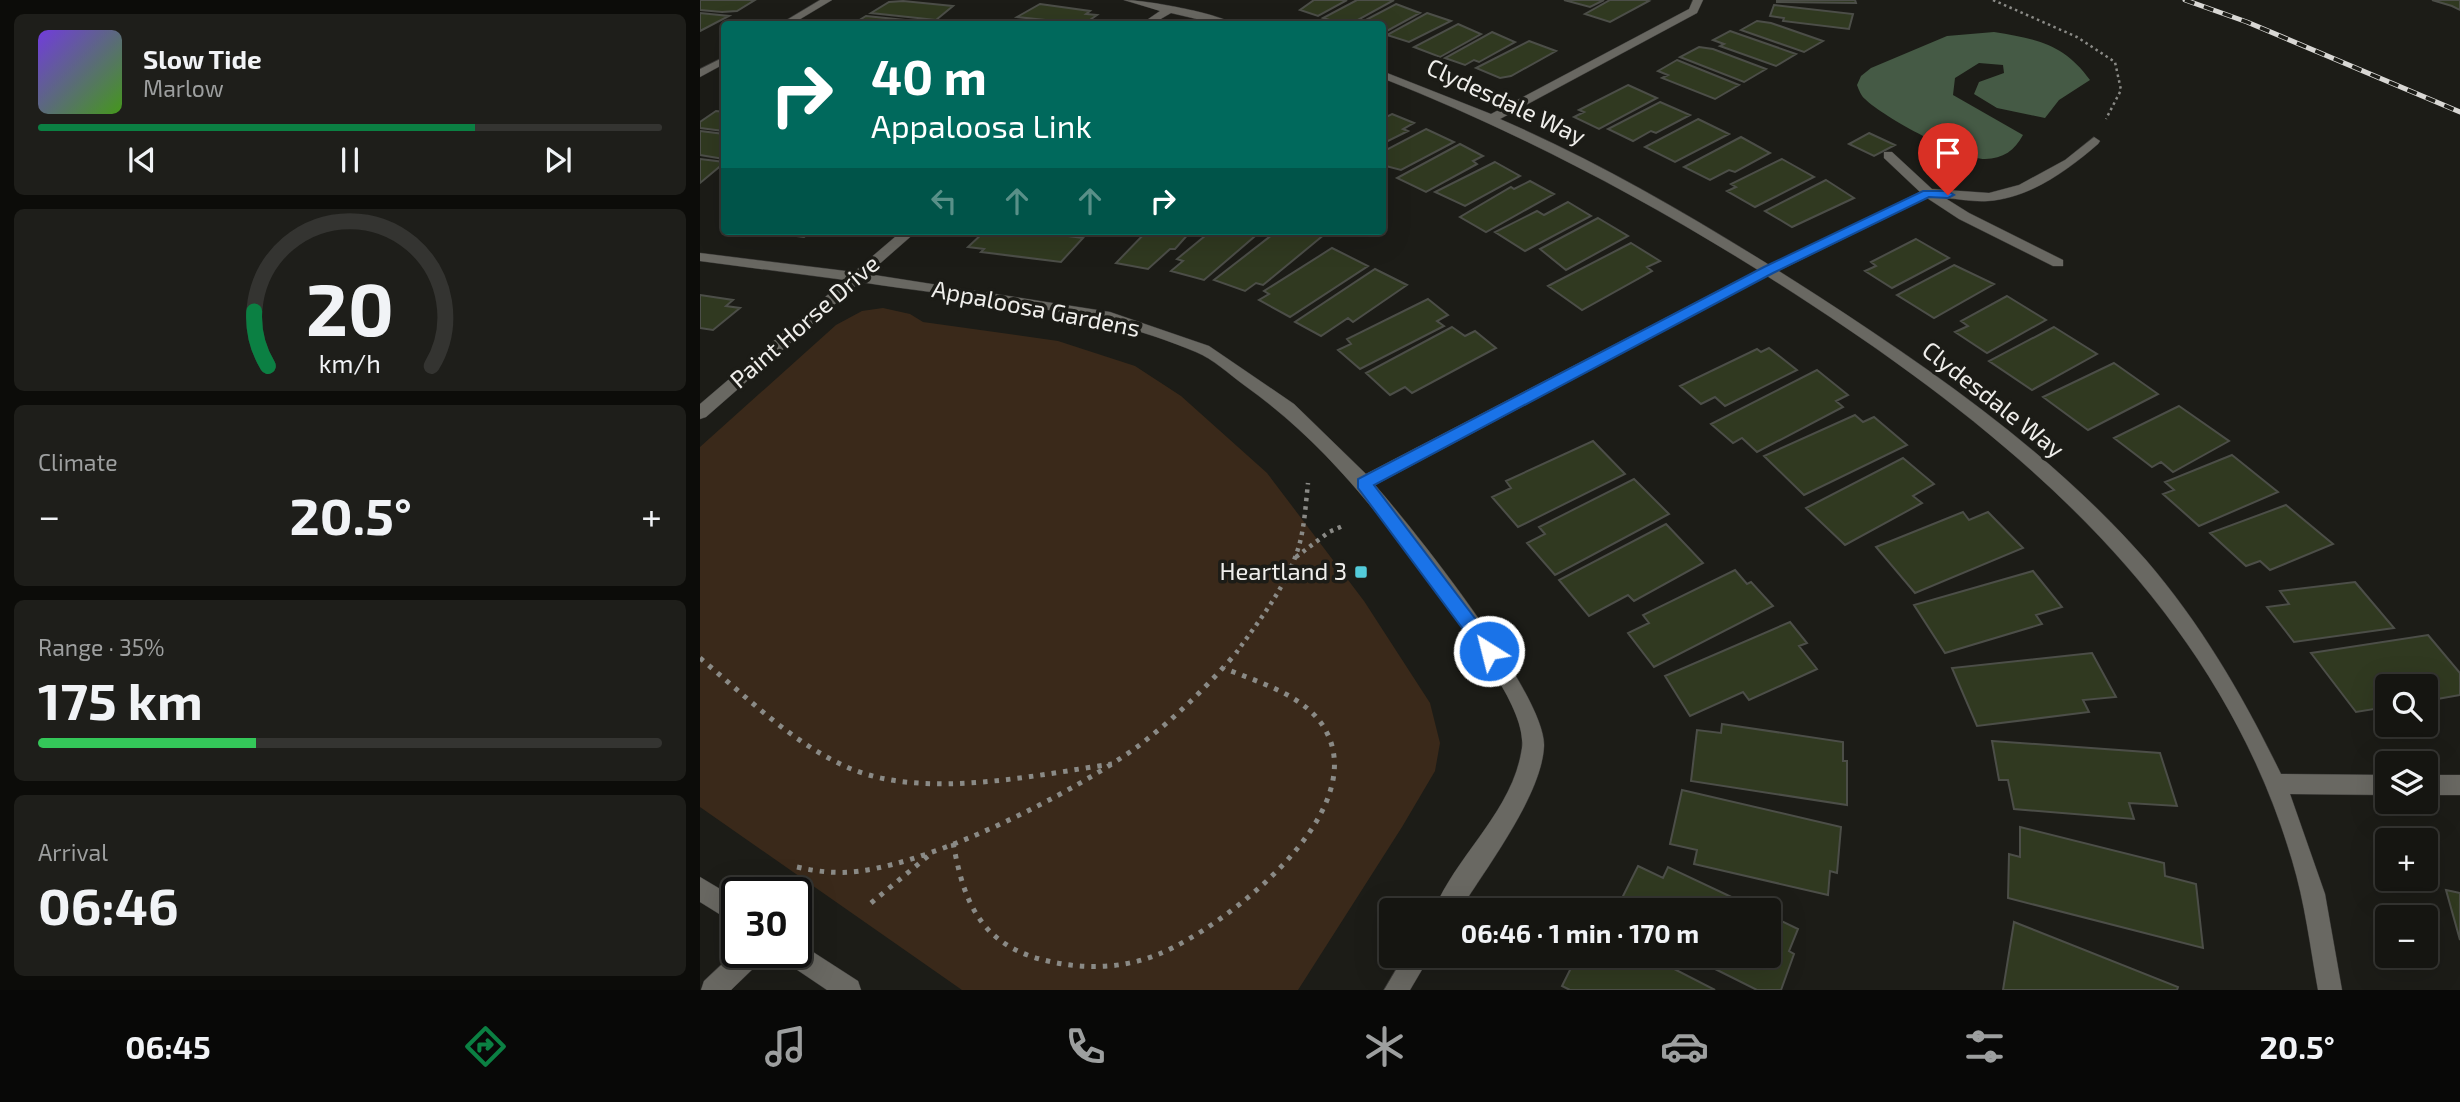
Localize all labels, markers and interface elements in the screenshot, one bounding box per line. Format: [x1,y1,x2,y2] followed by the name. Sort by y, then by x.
[143,43,262,74] text: Slow Tide
[871,46,987,105] text: 40 m
[756,49,847,140] icon: right
[1423,51,1591,150] street label: Clydesdale Way
[143,74,224,102] text: Marlow
[871,106,1092,144] text: Appaloosa Link
[1918,123,1978,195] pin
[1929,134,1967,172] icon: arrive
[123,141,161,179] icon: previous
[331,141,369,179] icon: pause
[539,141,577,179] icon: next
[925,182,963,220] icon: left
[998,182,1036,220] icon: ahead
[1071,182,1109,220] icon: ahead
[1144,182,1182,220] icon: right
[723,248,885,394] street label: Paint Horse Drive
[306,263,394,351] text: 20
[930,273,1143,342] street label: Appaloosa Gardens
[1917,334,2071,463] street label: Clydesdale Way
[319,348,381,378] text: km/h
[38,448,118,476] text: Climate
[289,483,412,545] text: 20.5°
[38,492,60,538] text: −
[641,492,662,538] text: +
[1219,556,1347,585] place label: Heartland 3
[1353,564,1369,580] marker: Heartland 3
[1452,614,1526,688] position arrow
[38,633,165,661] text: Range · 35%
[38,668,203,730] text: 175 km
[2375,674,2438,968] map controls
[2375,674,2438,737] button: search
[2375,751,2438,814] button: layers
[2375,828,2438,891] button: +
[38,838,108,866] text: Arrival
[38,873,179,935] text: 06:46
[721,877,812,968] speed limit sign: 30
[2375,905,2438,968] button: −
[1461,917,1699,948] text: 06:46 · 1 min · 170 m
[461,1022,510,1071] icon: directions
[761,1022,810,1071] icon: music
[1061,1022,1110,1071] icon: phone
[1360,1022,1409,1071] icon: climate
[1660,1022,1709,1071] icon: car
[1960,1022,2009,1071] icon: filters
[125,1027,211,1065] text: 06:45
[2259,1027,2335,1065] text: 20.5°

